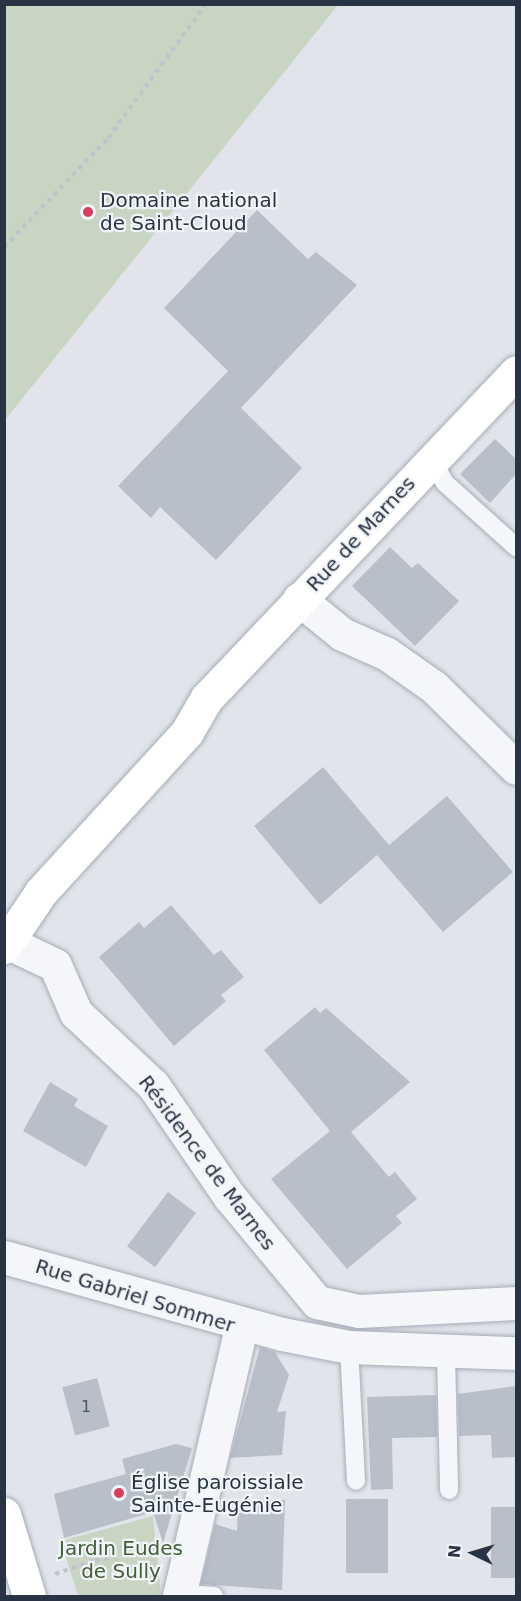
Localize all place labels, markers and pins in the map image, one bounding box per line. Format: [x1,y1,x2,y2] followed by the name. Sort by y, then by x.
[100,189,277,236] place label: Domaine national de Saint-Cloud
[81,205,95,219] marker: Domaine national de Saint-Cloud
[131,1470,304,1517] place label: Église paroissiale Sainte-Eugénie
[112,1486,126,1500] marker: Église paroissiale Sainte-Eugénie

